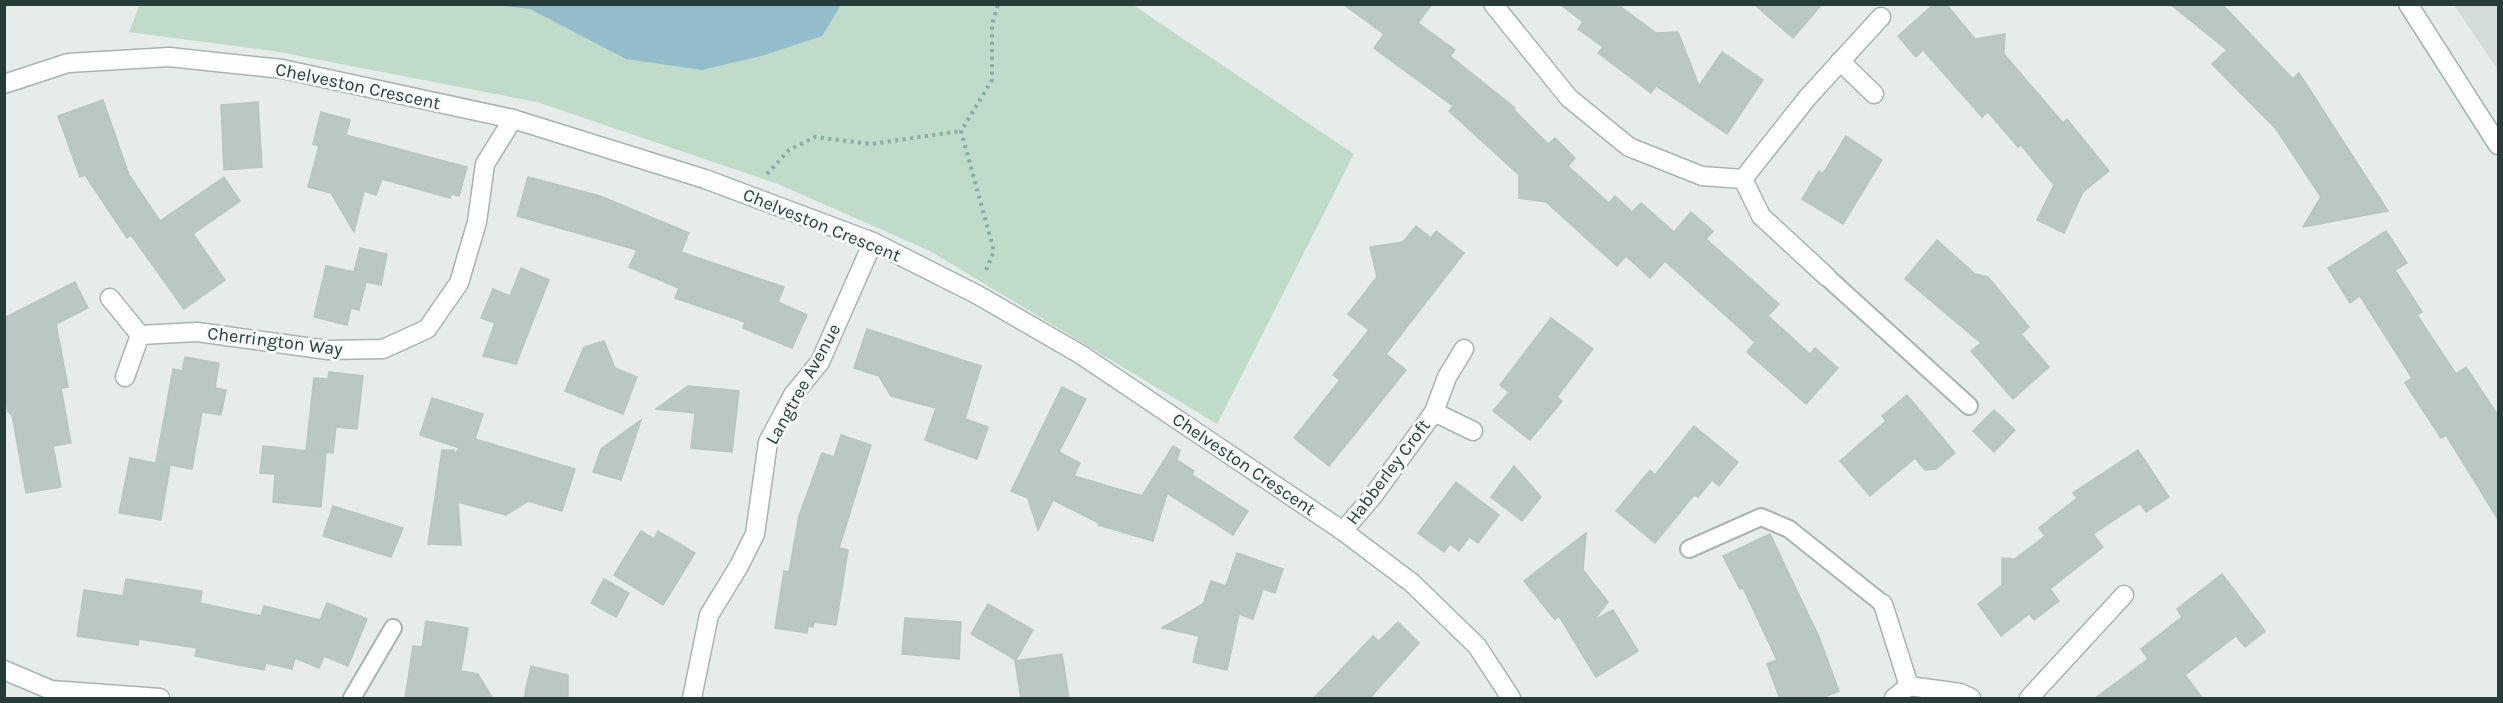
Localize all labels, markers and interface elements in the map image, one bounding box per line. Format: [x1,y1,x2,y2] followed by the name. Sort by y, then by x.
[274,58,443,114] street label: Chelveston Crescent
[740,183,904,267] street label: Chelveston Crescent
[761,320,845,448] street label: Langtree Avenue
[206,322,344,360] street label: Cherrington Way
[1168,408,1320,520] street label: Chelveston Crescent
[1341,415,1435,529] street label: Habberley Croft

